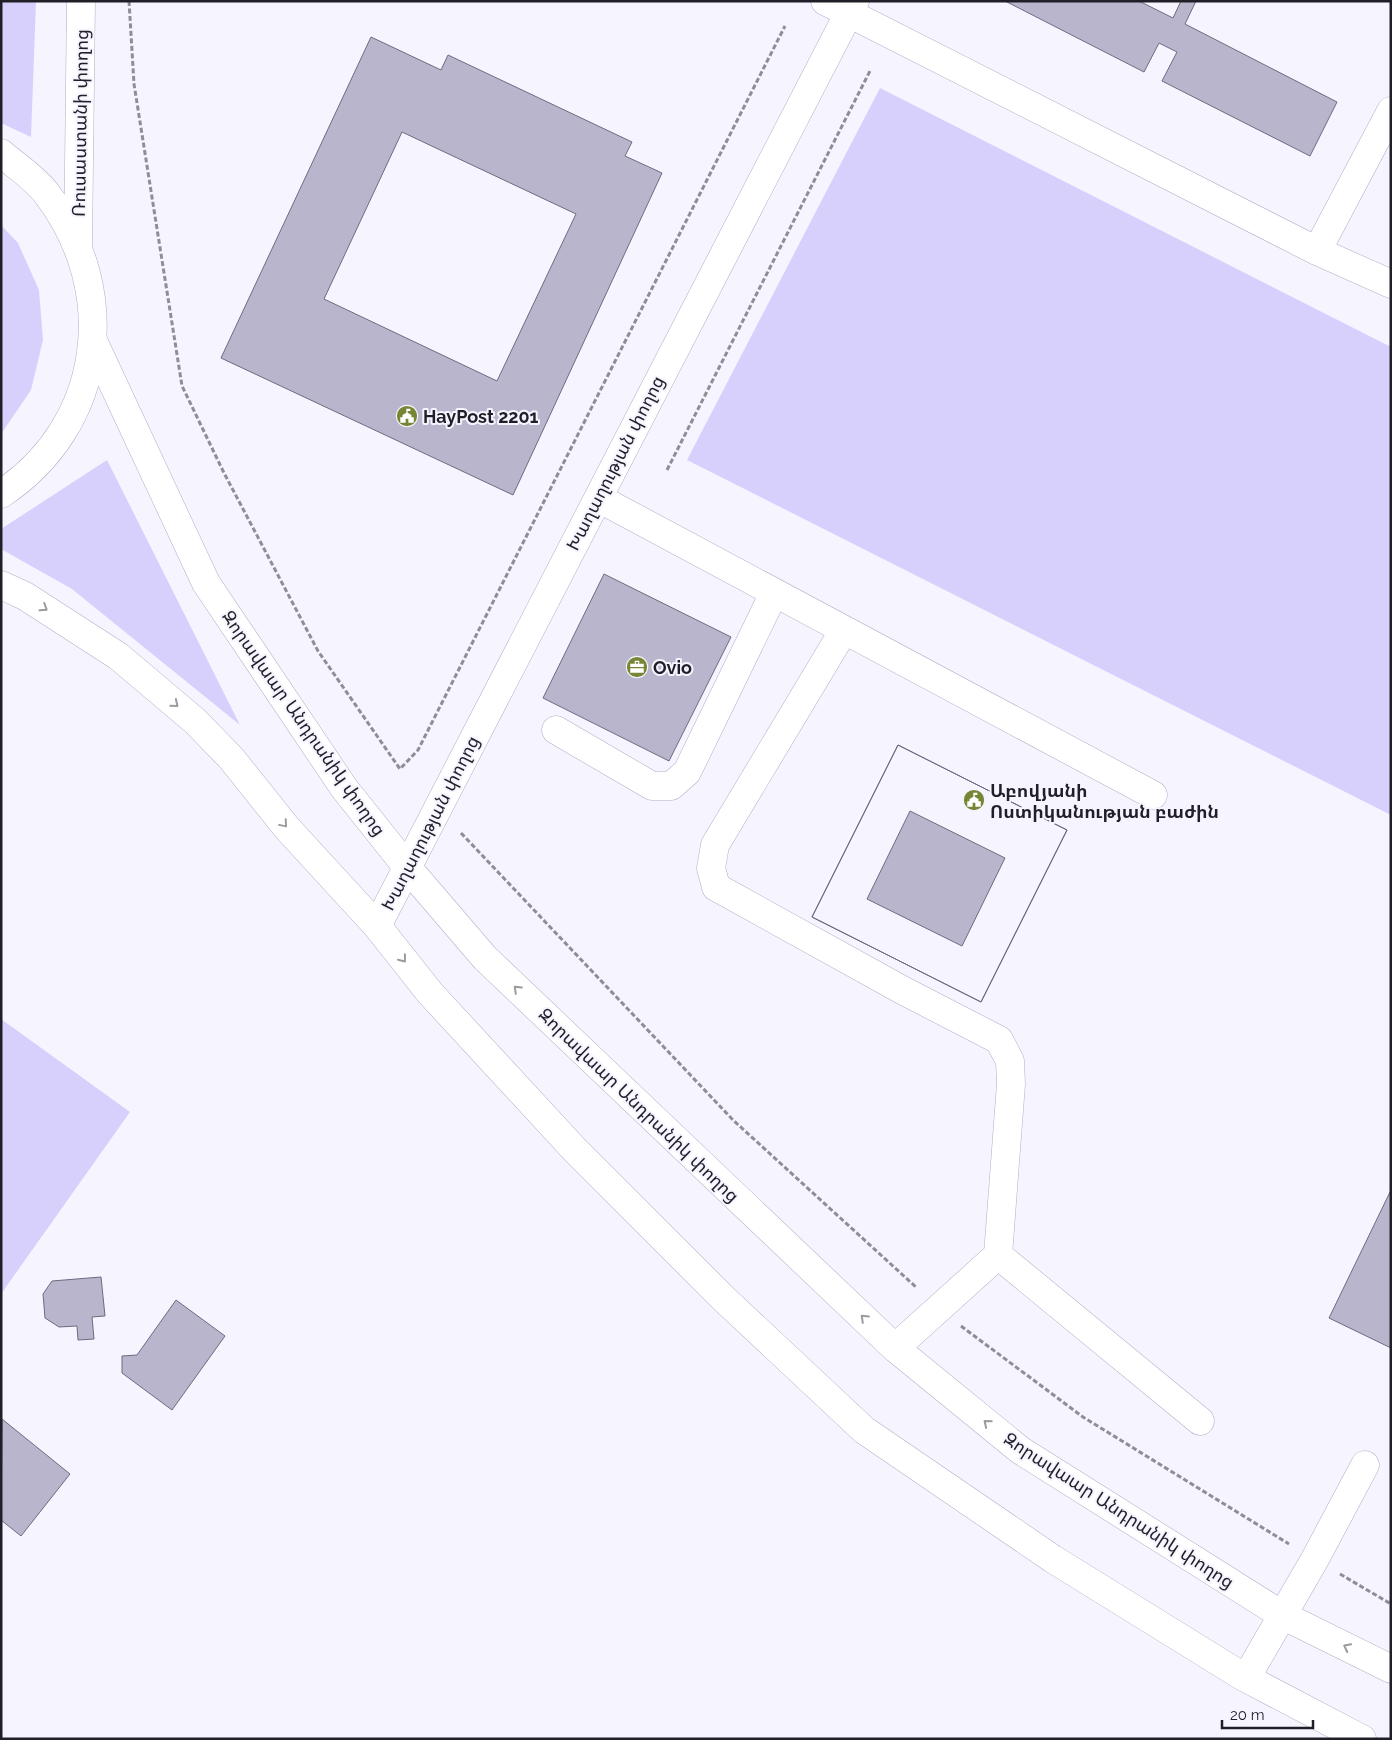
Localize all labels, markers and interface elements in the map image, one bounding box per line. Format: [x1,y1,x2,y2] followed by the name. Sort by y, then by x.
[68,29,92,217] street label: Ռուսաստանի փողոց
[562,372,668,554] street label: Խաղաղության փողոց
[395,404,419,428] public building icon: HayPost 2201
[423,406,539,427] place label: HayPost 2201
[39,602,48,612] one-way arrow
[218,606,390,840] street label: Զորավաար Անդրանիկ փողոց
[625,655,649,679] office icon: Ovio
[653,657,692,678] place label: Ovio
[169,698,178,706] one-way arrow
[377,732,483,914] street label: Խաղաղության փողոց
[990,780,1219,822] place label: Աբովյանի Ոստիկանության բաժին
[962,788,986,812] public building icon: Աբովյանի Ոստիկանության բաժին
[278,818,286,827] one-way arrow
[397,953,406,963] one-way arrow
[514,986,523,995] one-way arrow
[535,1004,743,1206] street label: Զորավաար Անդրանիկ փողոց
[860,1315,869,1324] one-way arrow
[984,1421,993,1429] one-way arrow
[1000,1428,1238,1592] street label: Զորավաար Անդրանիկ փողոց
[1343,1643,1352,1653] one-way arrow
[1222,1698,1313,1730] scale bar
[1230,1706,1265,1724] text: 20 m

